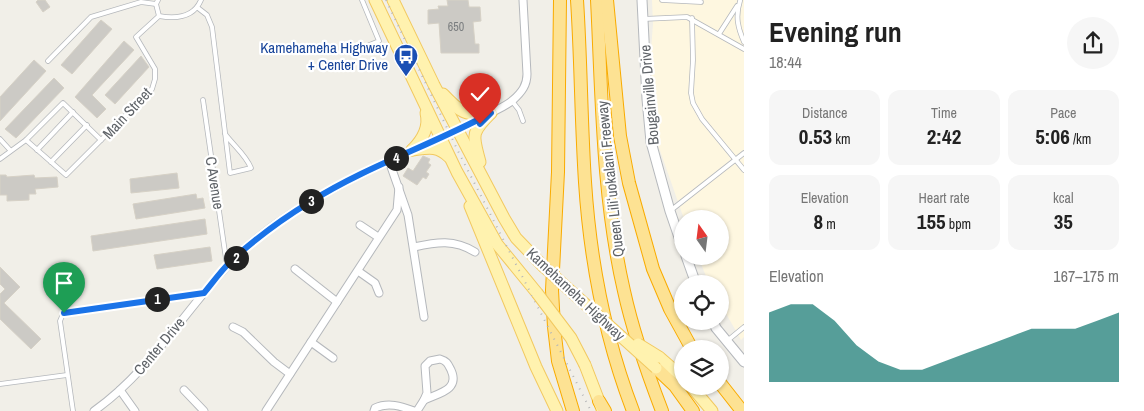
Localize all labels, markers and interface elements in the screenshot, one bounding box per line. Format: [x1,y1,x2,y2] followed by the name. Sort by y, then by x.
[769,13,902,51] text: Evening run
[1067,17,1119,69] button: share
[448,19,464,35] house number: 650
[260,37,389,75] place label: Kamehameha Highway + Center Drive
[393,43,419,77] bus stop icon: Kamehameha Highway + Center Drive
[634,44,664,146] street label: Bougainville Drive
[769,51,802,73] text: 18:44
[459,73,501,124] pin
[466,80,494,108] icon: check
[98,82,157,143] street label: Main Street
[591,99,629,258] street label: Queen Liliʻuokalani Freeway
[802,104,847,122] text: Distance
[931,104,957,122] text: Time
[1050,104,1076,122] text: Pace
[799,122,832,151] text: 0.53
[927,122,961,151] text: 2:42
[1035,122,1070,151] text: 5:06
[832,130,851,148] text: km
[1070,130,1091,148] text: /km
[384,146,408,170] pin: 4
[393,149,400,167] text: 4
[200,155,230,211] street label: C Avenue
[298,188,324,214] pin: 3
[801,189,849,207] text: Elevation
[918,189,970,207] text: Heart rate
[1053,189,1074,207] text: kcal
[308,192,315,210] text: 3
[813,207,823,236] text: 8
[917,207,946,236] text: 155
[1054,207,1073,236] text: 35
[674,210,729,265] north arrow
[674,210,729,395] map controls
[823,215,836,233] text: m
[946,215,971,233] text: bpm
[522,243,631,346] street label: Kamehameha Highway
[224,246,248,270] pin: 2
[233,249,240,267] text: 2
[43,262,85,313] pin
[769,265,824,287] text: Elevation
[1053,265,1119,287] text: 167–175 m
[50,269,78,297] icon: arrive
[674,275,729,330] button: locate
[144,286,170,312] pin: 1
[154,290,161,308] text: 1
[129,312,190,379] street label: Center Drive
[674,340,729,395] button: layers

